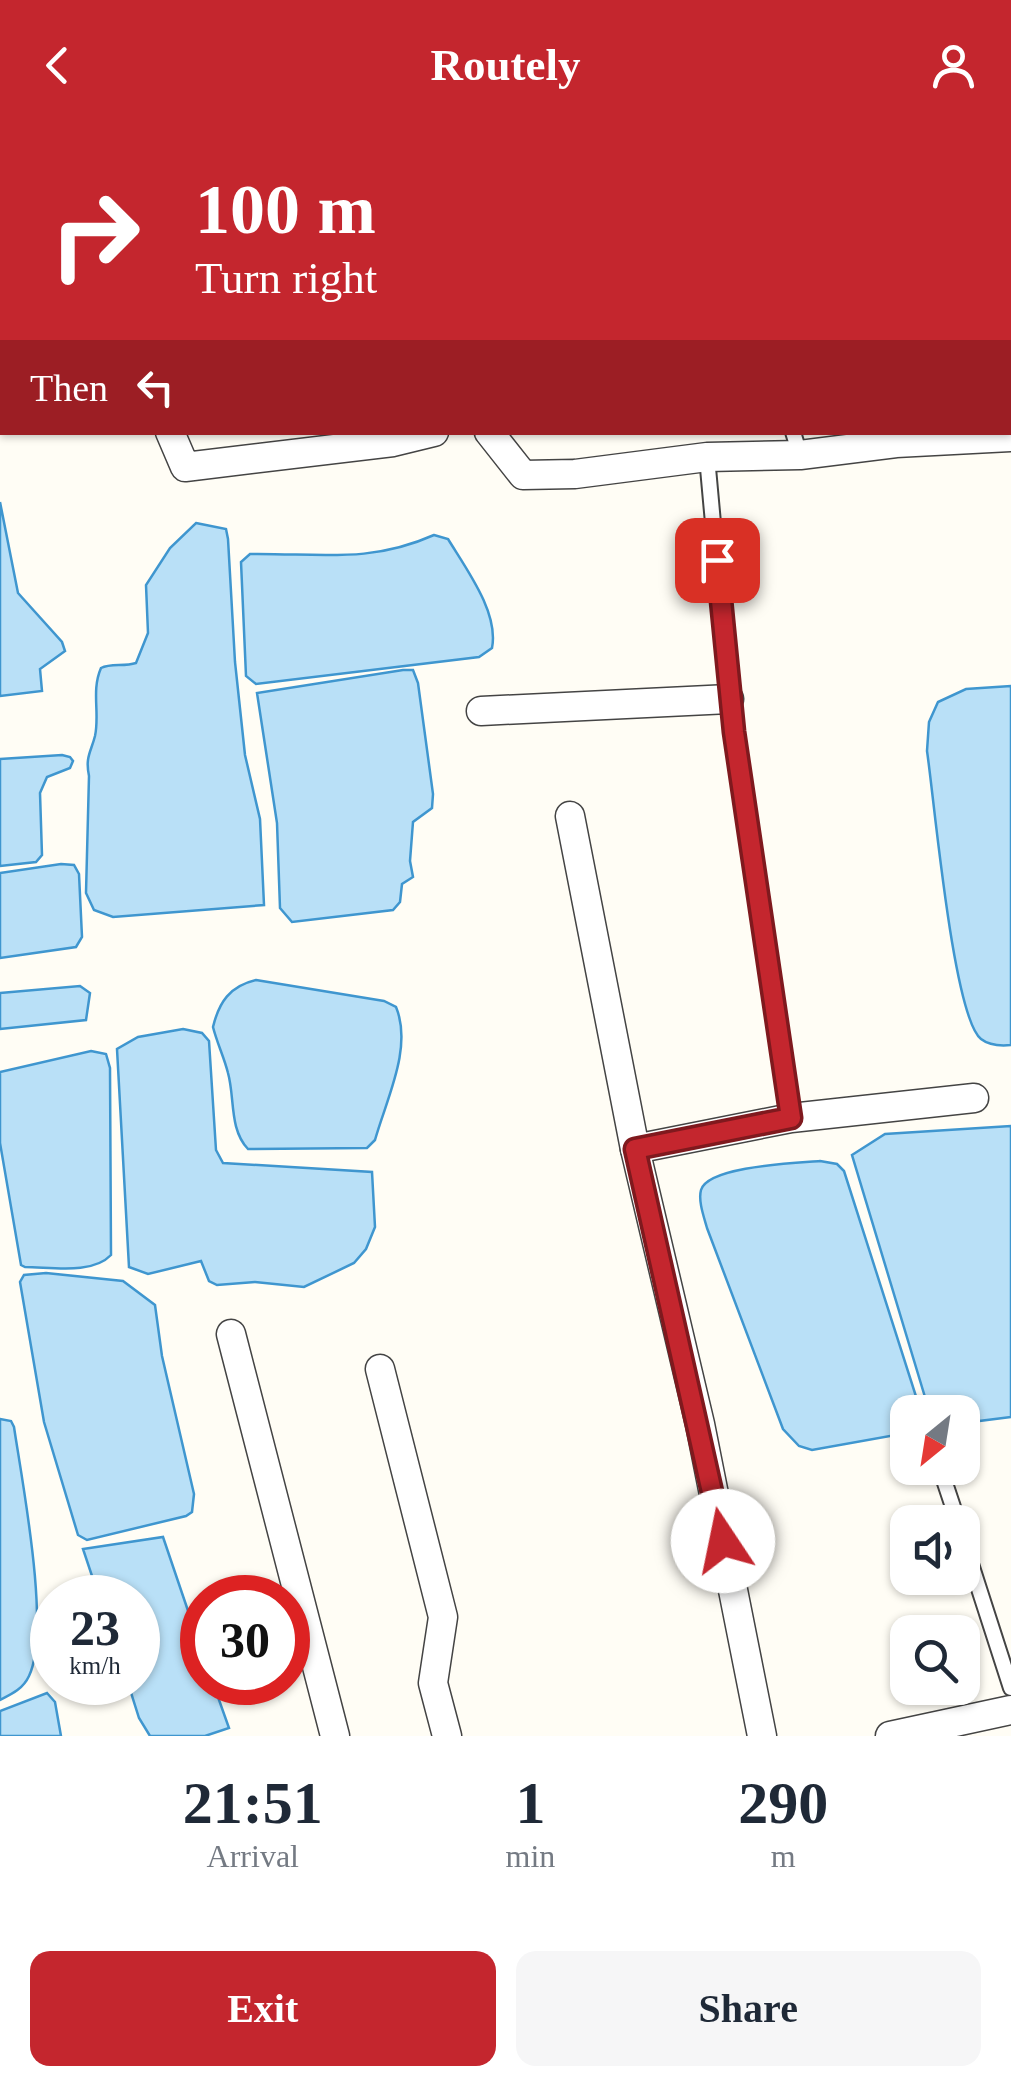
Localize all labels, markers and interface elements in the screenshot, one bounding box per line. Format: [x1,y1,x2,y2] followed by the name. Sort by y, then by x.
[30,38,85,93] icon: back
[926,38,981,93] icon: person
[431,40,581,90] text: Routely
[30,170,160,300] icon: right
[195,171,376,248] text: 100 m
[195,253,377,303] text: Turn right
[128,360,183,415] icon: left
[30,367,108,409] text: Then
[675,518,760,603] pin
[690,533,745,588] icon: arrive
[890,1395,980,1485] north arrow
[890,1395,980,1705] map controls
[671,1489,775,1593] position arrow
[890,1505,980,1595] button: sound
[180,1575,310,1705] speed limit sign: 30
[70,1600,120,1656] text: 23
[890,1615,980,1705] button: search
[69,1652,121,1679] text: km/h
[183,1770,323,1836] text: 21:51
[515,1770,545,1836] text: 1
[738,1770,828,1836] text: 290
[207,1838,299,1874] text: Arrival
[506,1838,555,1874] text: min
[771,1838,796,1874] text: m
[30,1951,496,2066] button: Exit
[516,1951,981,2066] button: Share

